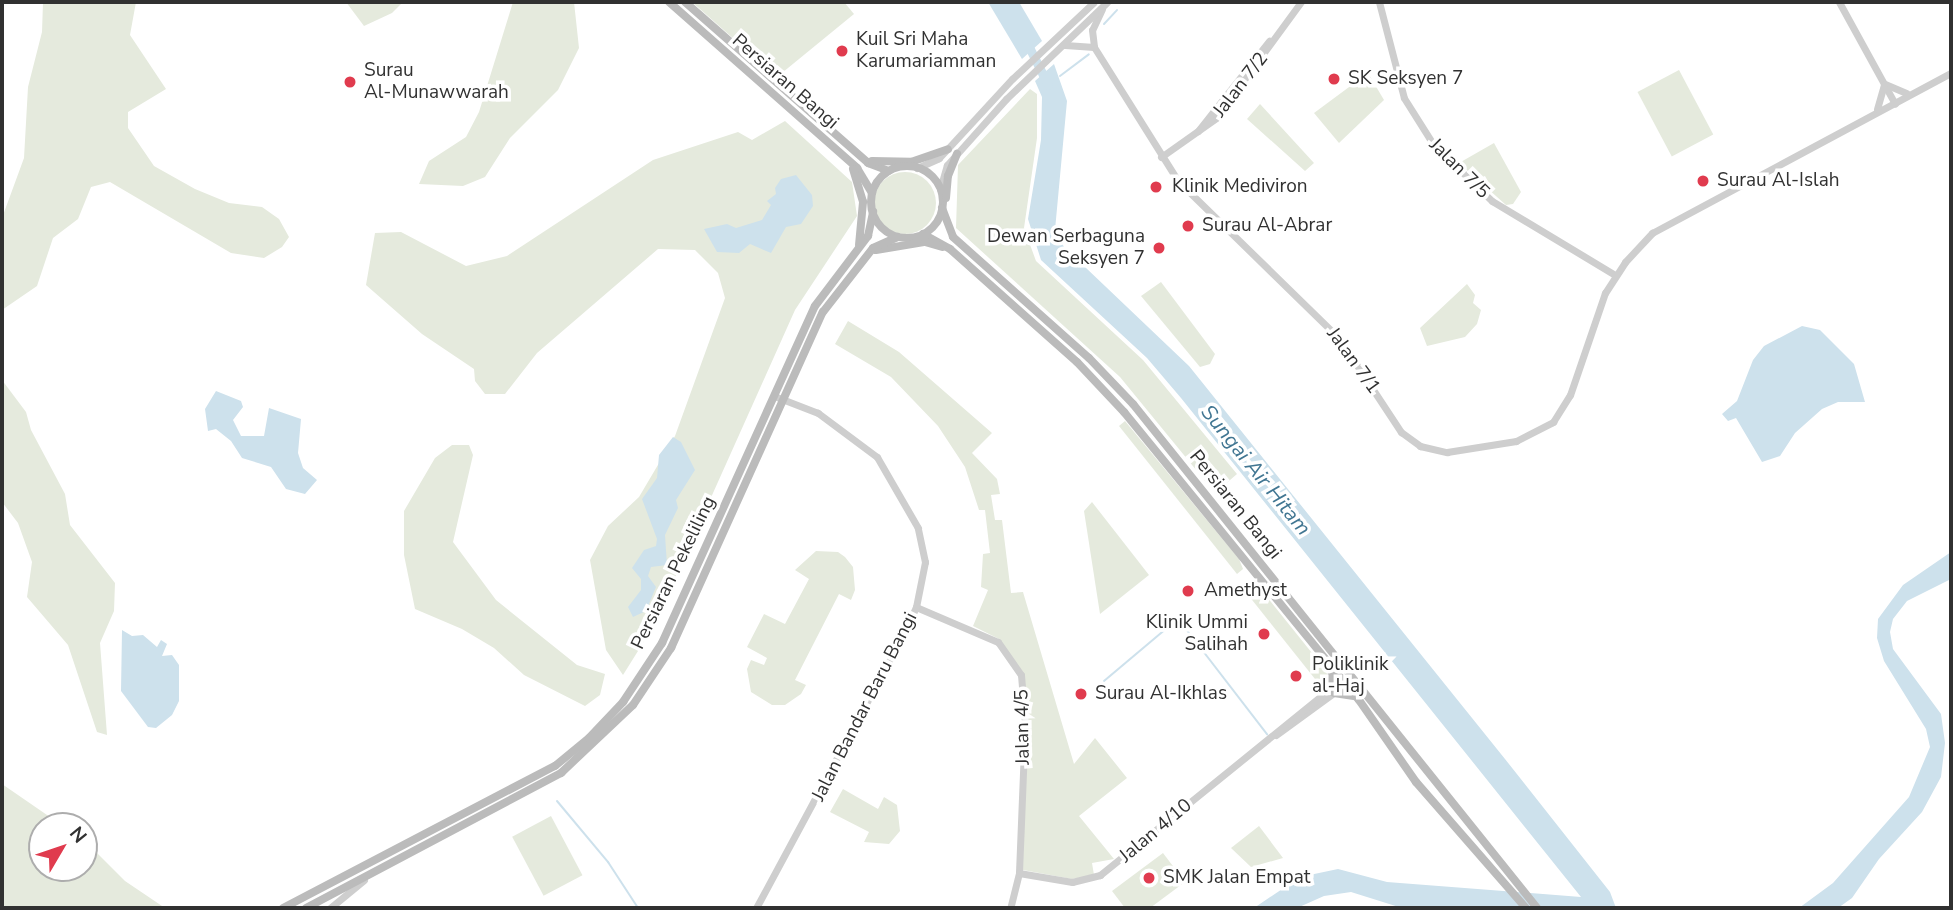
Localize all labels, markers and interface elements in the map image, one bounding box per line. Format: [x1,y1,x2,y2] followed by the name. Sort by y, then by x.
[856,29,996,73] place label: Kuil Sri Maha Karumariamman
[727,30,843,134] street label: Persiaran Bangi
[834,43,850,59] marker: Kuil Sri Maha Karumariamman
[1209,48,1273,122] street label: Jalan 7/2
[364,60,509,104] place label: Surau Al-Munawwarah
[1348,68,1463,90] place label: SK Seksyen 7
[1326,71,1342,87] marker: SK Seksyen 7
[342,74,358,90] marker: Surau Al-Munawwarah
[1424,134,1494,204] street label: Jalan 7/5
[1717,170,1840,192] place label: Surau Al-Islah
[1695,173,1711,189] marker: Surau Al-Islah
[1172,176,1308,198] place label: Klinik Mediviron
[1146,177,1166,197] marker: Klinik Mediviron
[1202,215,1332,237] place label: Surau Al-Abrar
[1180,218,1196,234] marker: Surau Al-Abrar
[987,226,1145,270] place label: Dewan Serbaguna Seksyen 7
[1151,240,1167,256] marker: Dewan Serbaguna Seksyen 7
[1322,324,1384,398] street label: Jalan 7/1
[1196,400,1316,540] water label: Sungai Air Hitam
[1184,446,1286,564] street label: Persiaran Bangi
[627,493,721,653] street label: Persiaran Pekeliling
[1204,580,1287,602] place label: Amethyst
[1178,581,1198,601] marker: Amethyst
[807,609,923,805] street label: Jalan Bandar Baru Bangi
[1146,612,1248,656] place label: Klinik Ummi Salihah
[1254,624,1274,644] marker: Klinik Ummi Salihah
[1312,654,1388,698] place label: Poliklinik al-Haj
[1286,666,1306,686] marker: Poliklinik al-Haj
[1095,683,1227,705] place label: Surau Al-Ikhlas
[1073,686,1089,702] marker: Surau Al-Ikhlas
[1011,689,1035,765] street label: Jalan 4/5
[1115,794,1197,868] street label: Jalan 4/10
[28,812,98,882] north arrow
[63,821,92,849] text: N
[1163,867,1310,889] place label: SMK Jalan Empat
[1141,870,1157,886] marker: SMK Jalan Empat

